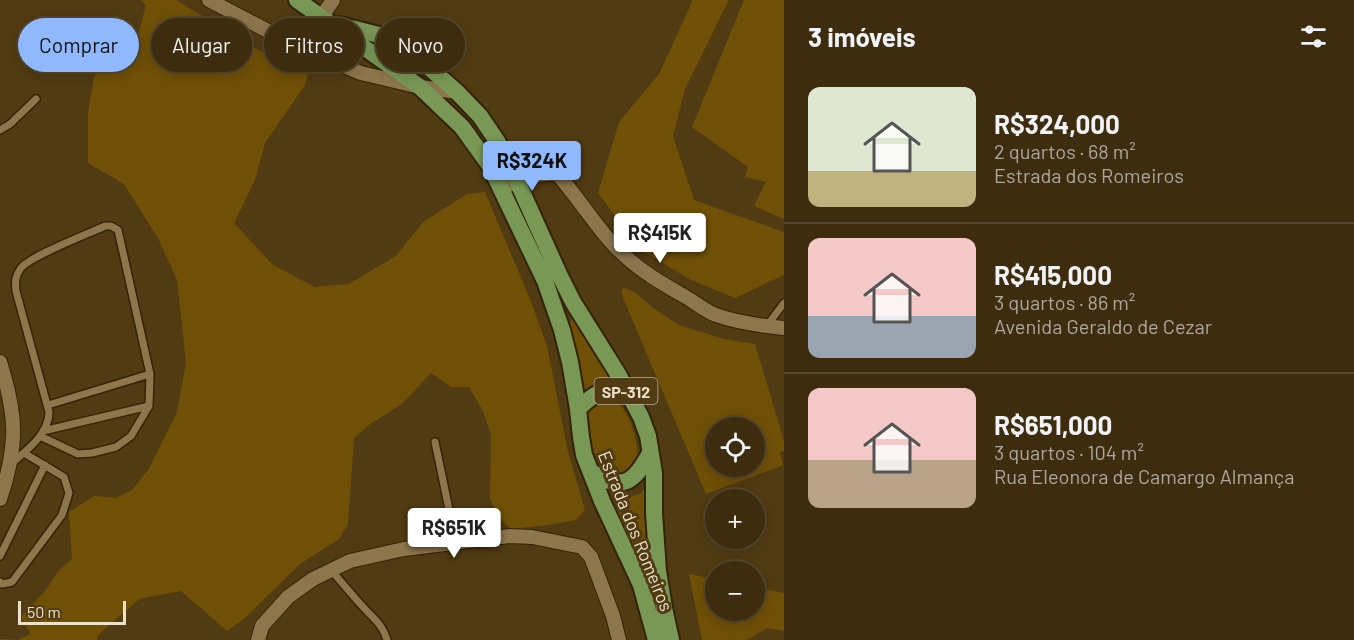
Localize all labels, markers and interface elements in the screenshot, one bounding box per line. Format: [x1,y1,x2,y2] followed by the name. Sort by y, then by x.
[18,18,139,72] chip: Comprar
[151,18,252,72] chip: Alugar
[264,18,364,72] chip: Filtros
[376,18,465,72] chip: Novo
[1297,20,1330,53] icon: filters
[808,21,916,52] text: 3 imóveis
[994,108,1120,139] text: R$324,000
[856,111,928,183] icon: home
[994,139,1136,163] text: 2 quartos · 68 m²
[483,141,581,192] pin: R$324K
[497,148,567,172] text: R$324K
[994,163,1184,187] text: Estrada dos Romeiros
[611,213,709,264] pin: R$415K
[628,220,692,244] text: R$415K
[994,259,1112,290] text: R$415,000
[856,262,928,334] icon: home
[994,290,1135,314] text: 3 quartos · 86 m²
[994,314,1212,338] text: Avenida Geraldo de Cezar
[594,378,658,404] road number: SP-312
[994,409,1112,440] text: R$651,000
[856,412,928,484] icon: home
[705,417,765,621] map controls
[705,417,765,477] button: locate
[994,440,1144,464] text: 3 quartos · 104 m²
[594,448,678,614] street label: Estrada dos Romeiros
[994,464,1294,488] text: Rua Eleonora de Camargo Almança
[705,489,765,549] button: +
[405,508,503,559] pin: R$651K
[422,515,486,539] text: R$651K
[705,561,765,621] button: −
[18,598,126,626] scale bar
[27,602,61,621] text: 50 m

